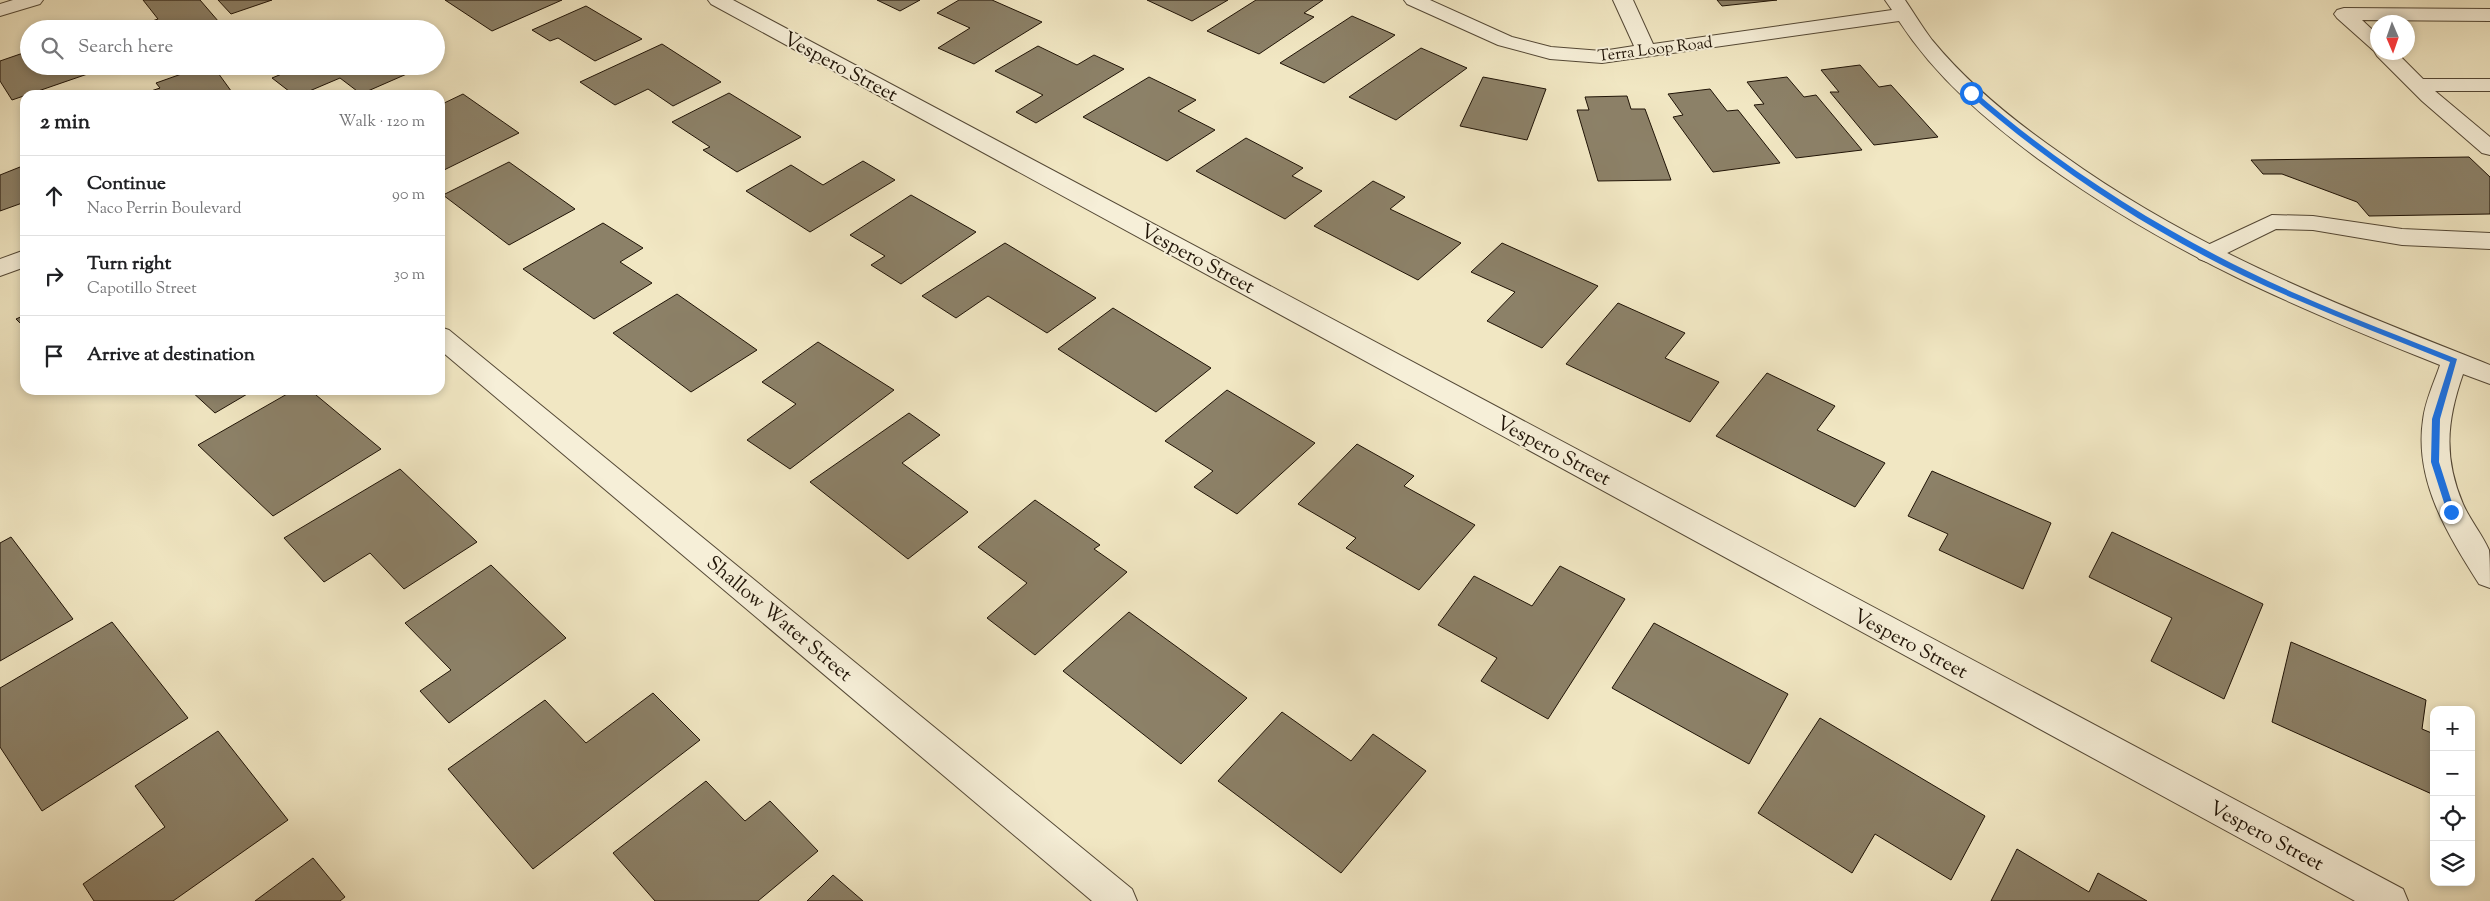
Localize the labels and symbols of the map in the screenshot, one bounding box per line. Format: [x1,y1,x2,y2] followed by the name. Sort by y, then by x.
[2370,15,2415,60] north arrow
[777,26,902,111] street label: Vespero Street
[1597,32,1714,69] street label: Terra Loop Road
[1960,82,1983,105] route start
[1134,218,1259,303] street label: Vespero Street
[1490,410,1615,495] street label: Vespero Street
[2440,501,2463,524] route end
[699,550,858,690] street label: Shallow Water Street
[1847,603,1972,688] street label: Vespero Street
[2203,795,2328,880] street label: Vespero Street

